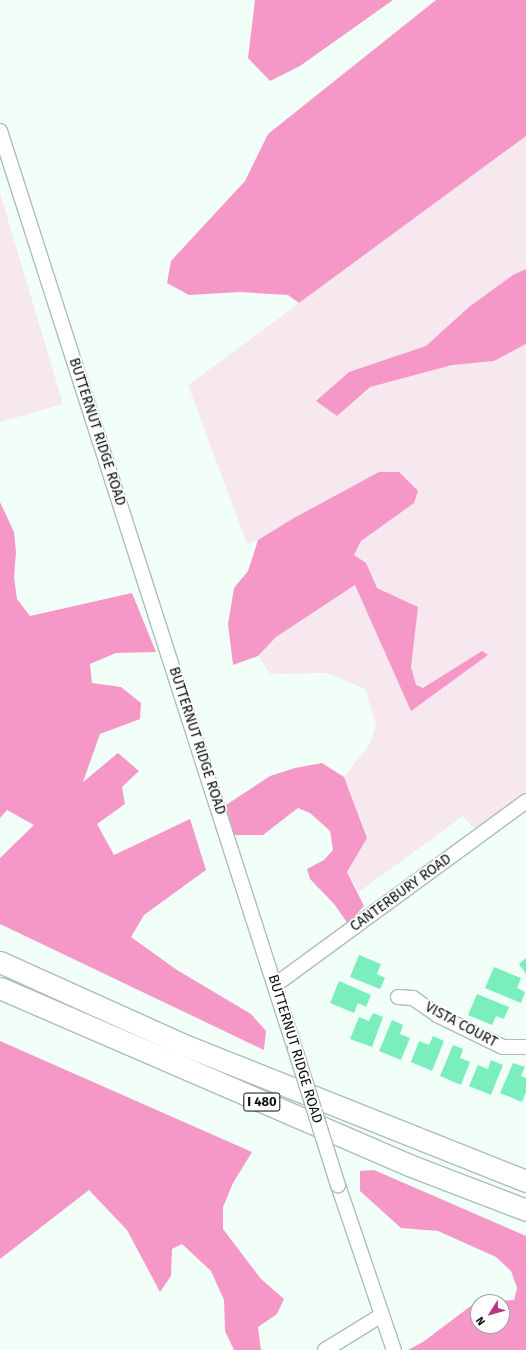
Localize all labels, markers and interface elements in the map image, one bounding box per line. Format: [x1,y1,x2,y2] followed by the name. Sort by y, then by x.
[65,356,129,508] street label: BUTTERNUT RIDGE ROAD
[165,665,229,817] street label: BUTTERNUT RIDGE ROAD
[347,851,455,935] street label: CANTERBURY ROAD
[264,973,326,1125] street label: BUTTERNUT RIDGE ROAD
[422,999,500,1051] street label: VISTA COURT
[243,1091,281,1113] road number: I 480
[470,1294,510,1334] north arrow
[473,1314,488,1328] text: N

